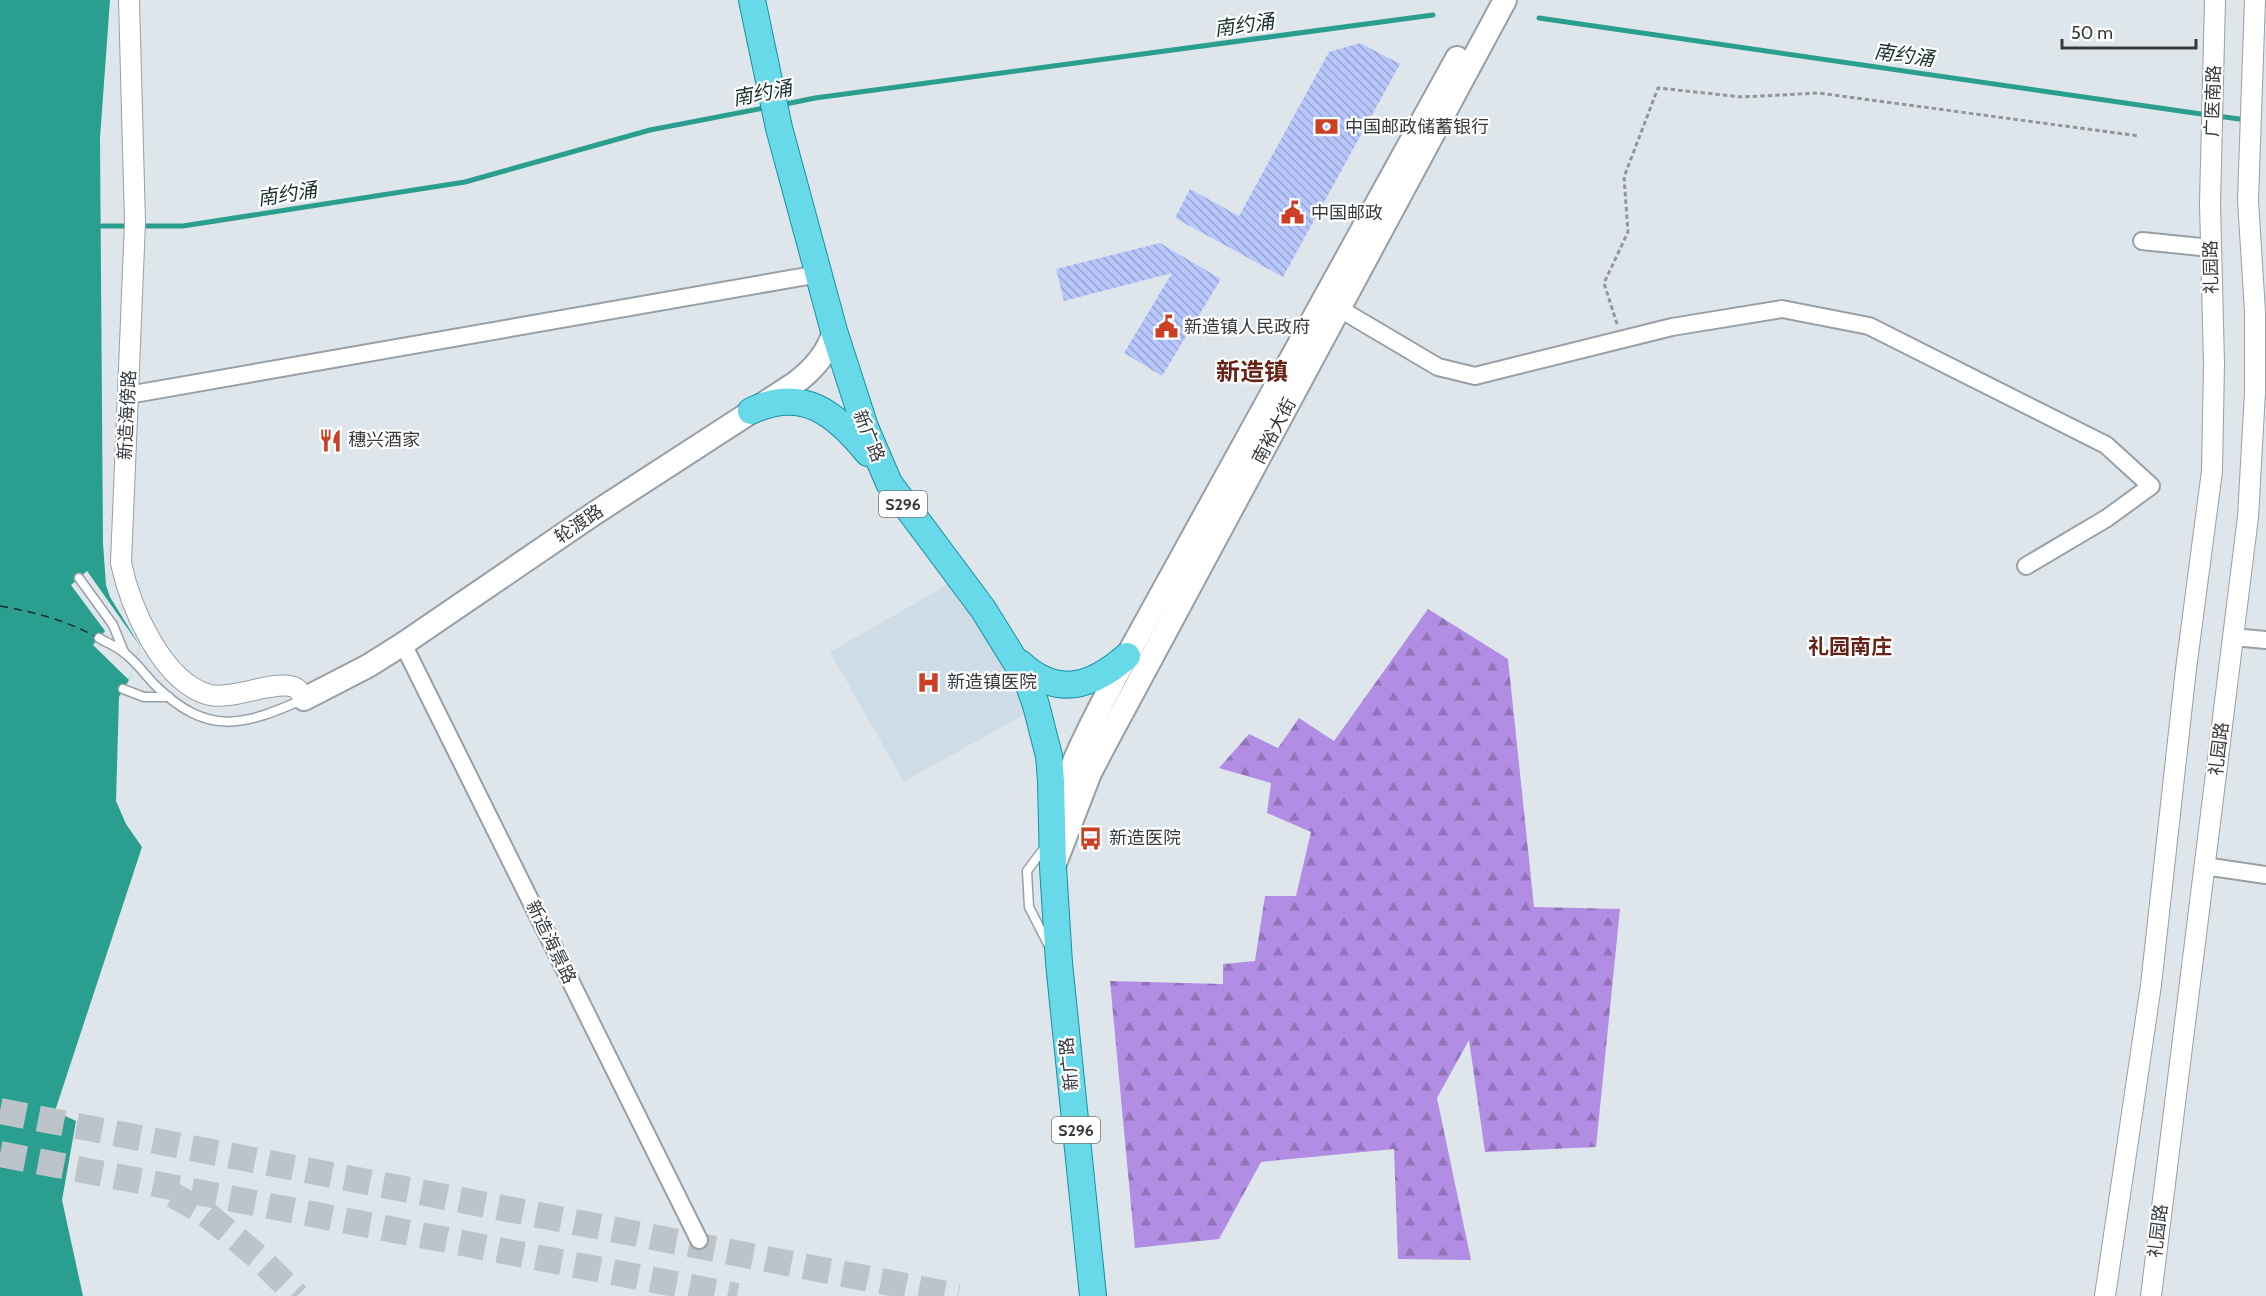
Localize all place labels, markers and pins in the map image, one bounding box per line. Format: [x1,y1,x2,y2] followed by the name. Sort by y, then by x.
[1314,114,1340,140] bank icon: 中国邮政储蓄银行
[1345,116,1489,138] place label: 中国邮政储蓄银行
[1280,200,1306,226] public building icon: 中国邮政
[1311,202,1383,224] place label: 中国邮政
[1153,314,1179,340] public building icon: 新造镇人民政府
[1184,316,1310,338] place label: 新造镇人民政府
[317,427,343,453] restaurant icon: 穗兴酒家
[348,429,420,451] place label: 穗兴酒家
[916,669,942,695] hospital icon: 新造镇医院
[947,671,1037,693] place label: 新造镇医院
[1078,825,1104,851] bus stop icon: 新造医院
[1109,827,1181,849] place label: 新造医院

